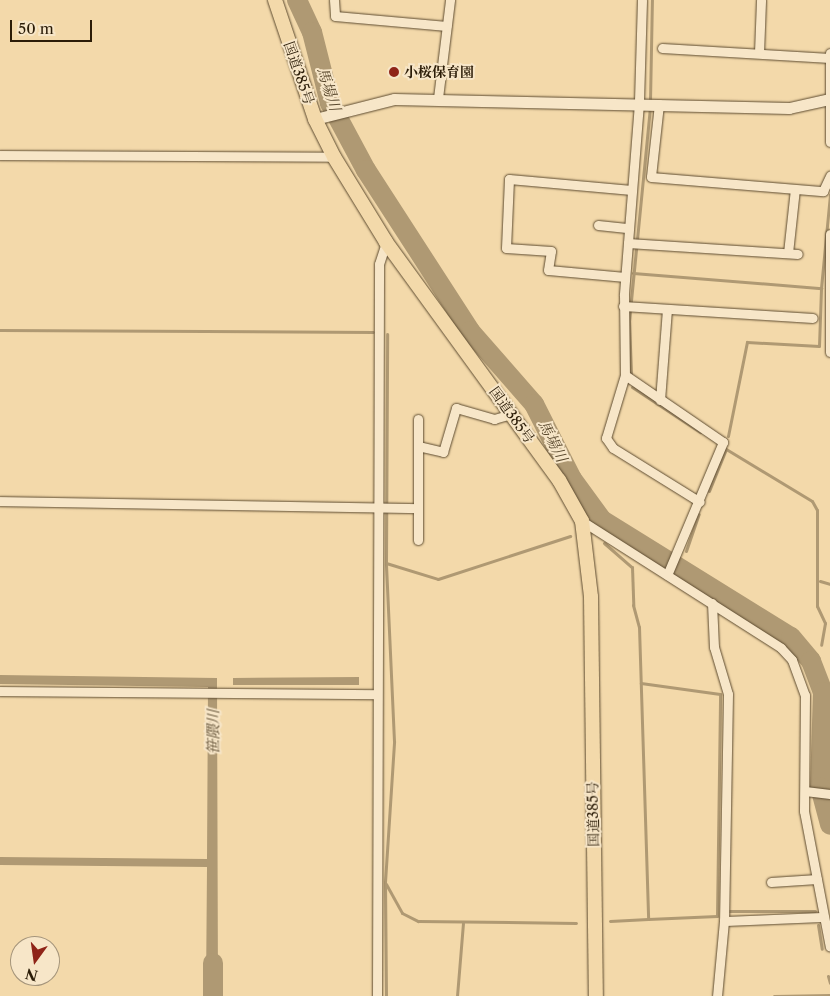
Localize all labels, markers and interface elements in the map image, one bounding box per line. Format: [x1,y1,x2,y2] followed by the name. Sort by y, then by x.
[12,10,95,42] scale bar
[18,19,54,38] text: 50 m
[280,39,318,107] street label: 国道385号
[404,64,474,80] place label: 小桜保育園
[313,65,345,113] water label: 馬場川
[388,66,400,78] marker: 小桜保育園
[486,384,538,446] street label: 国道385号
[535,417,571,465] water label: 馬場川
[204,710,222,754] water label: 笹隈川
[584,781,602,847] street label: 国道385号
[10,936,60,986] north arrow
[24,964,40,985] text: N

